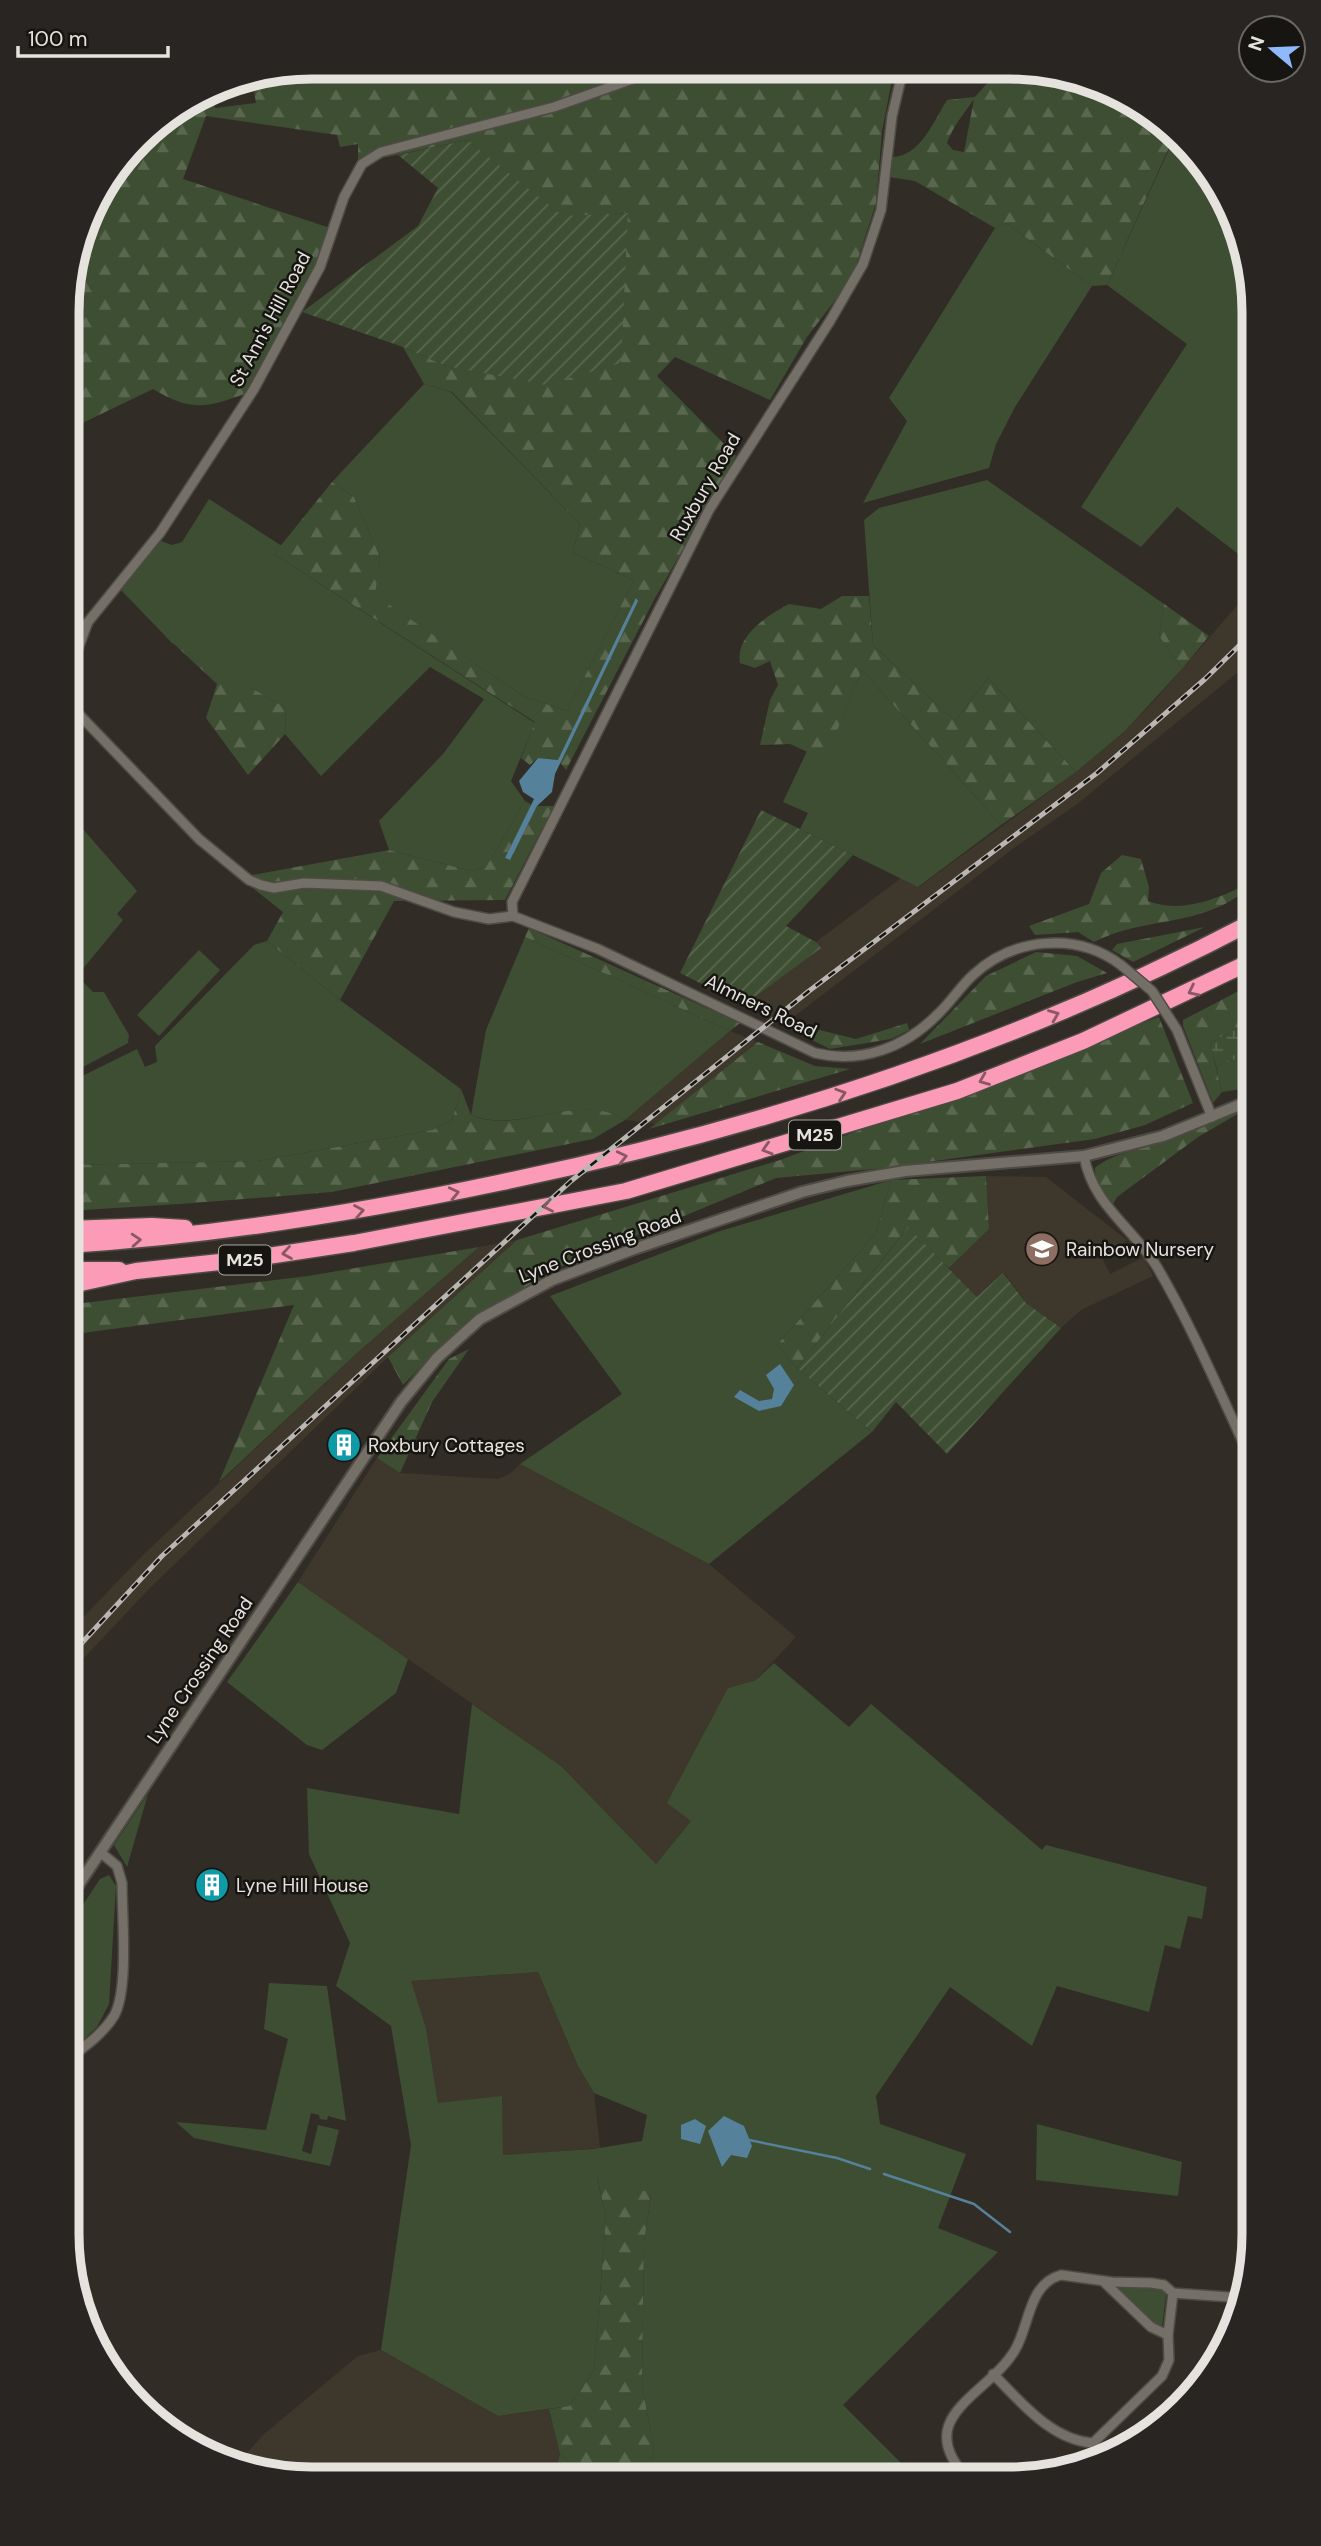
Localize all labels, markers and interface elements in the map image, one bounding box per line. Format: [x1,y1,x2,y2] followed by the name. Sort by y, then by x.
[18,14,168,58] scale bar
[1237,14,1307,84] north arrow
[28,25,88,53] text: 100 m
[1242,33,1270,54] text: N
[224,247,316,391] street label: St Ann's Hill Road
[664,428,746,546] street label: Ruxbury Road
[701,968,821,1044] street label: Almners Road
[1188,982,1200,996] one-way arrow
[1047,1009,1059,1023] one-way arrow
[979,1071,991,1085] one-way arrow
[835,1087,847,1102] one-way arrow
[789,1120,841,1150] road number: M25
[762,1141,774,1155] one-way arrow
[616,1151,628,1165] one-way arrow
[448,1187,460,1201] one-way arrow
[542,1198,554,1213] one-way arrow
[515,1203,685,1289] street label: Lyne Crossing Road
[353,1205,365,1220] one-way arrow
[1023,1230,1061,1268] school or university icon: Rainbow Nursery
[130,1233,141,1248] one-way arrow
[1066,1237,1215,1262] place label: Rainbow Nursery
[219,1246,271,1274] road number: M25
[281,1246,293,1261] one-way arrow
[325,1426,363,1464] building icon: Roxbury Cottages
[368,1433,525,1458] place label: Roxbury Cottages
[141,1592,259,1748] street label: Lyne Crossing Road
[193,1866,231,1904] building icon: Lyne Hill House
[236,1873,369,1898] place label: Lyne Hill House

